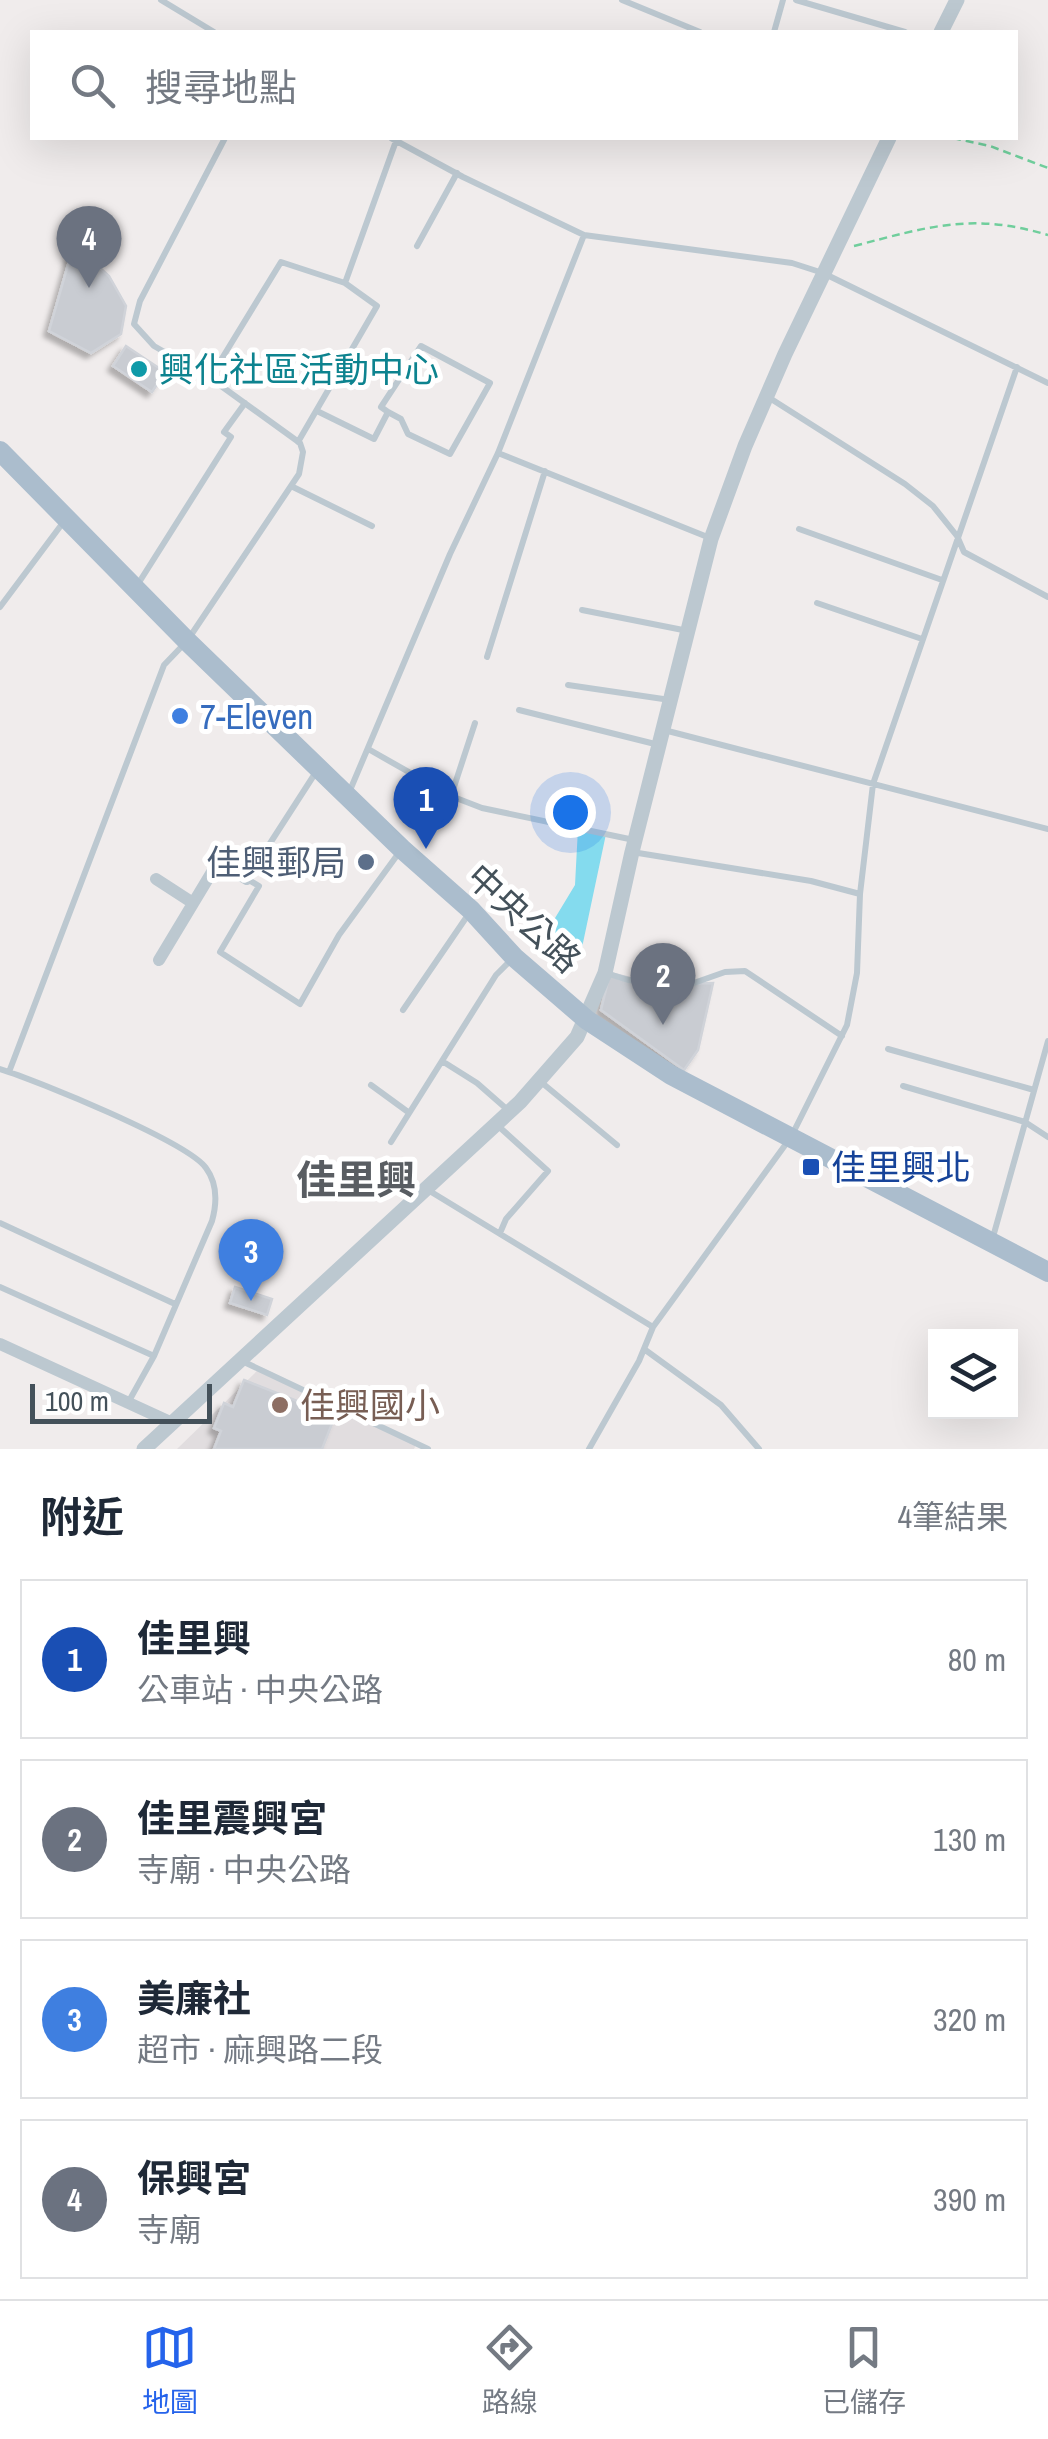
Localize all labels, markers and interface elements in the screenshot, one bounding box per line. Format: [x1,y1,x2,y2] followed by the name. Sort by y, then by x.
[30,30,1018,140] search box
[65,58,120,113] icon: search
[145,62,297,113] text: 搜尋地點
[56,206,122,288] pin: 4
[159,346,439,393] place label: 興化社區活動中心
[128,358,150,380] marker: 興化社區活動中心
[200,693,313,740] place label: 7-Eleven
[169,705,191,727] marker: 7-Eleven
[394,766,458,849] pin: 1
[545,787,596,838] your location
[206,839,346,886] place label: 佳興郵局
[355,851,377,873] marker: 佳興郵局
[457,853,591,983] street label: 中央公路
[630,942,696,1025] pin: 2
[831,1144,971,1191] place label: 佳里興北
[296,1153,416,1206] district label: 佳里興
[800,1156,822,1178] marker: 佳里興北
[218,1218,284,1301] pin: 3
[928,1329,1018,1419] map controls
[928,1329,1018,1419] button: layers
[30,1379,212,1424] scale bar
[45,1382,109,1420] text: 100 m
[300,1382,440,1429] place label: 佳興國小
[269,1394,291,1416] marker: 佳興國小
[40,1489,124,1545] text: 附近
[897,1495,1008,1538] text: 4筆結果
[137,1613,251,1664] text: 佳里興
[67,1638,82,1681] text: 1
[948,1638,1006,1681] text: 80 m
[137,1668,383,1711] text: 公車站 · 中央公路
[137,1793,327,1844] text: 佳里震興宮
[67,1818,82,1861] text: 2
[933,1818,1006,1861] text: 130 m
[137,1848,351,1891] text: 寺廟 · 中央公路
[137,1973,251,2024] text: 美廉社
[67,1998,82,2041] text: 3
[933,1998,1006,2041] text: 320 m
[137,2028,383,2071] text: 超市 · 麻興路二段
[137,2153,251,2204] text: 保興宮
[67,2178,82,2221] text: 4
[933,2178,1006,2221] text: 390 m
[137,2208,201,2251] text: 寺廟
[142,2320,198,2421] tab: 地圖
[482,2320,538,2421] tab: 路線
[822,2320,906,2421] tab: 已儲存

